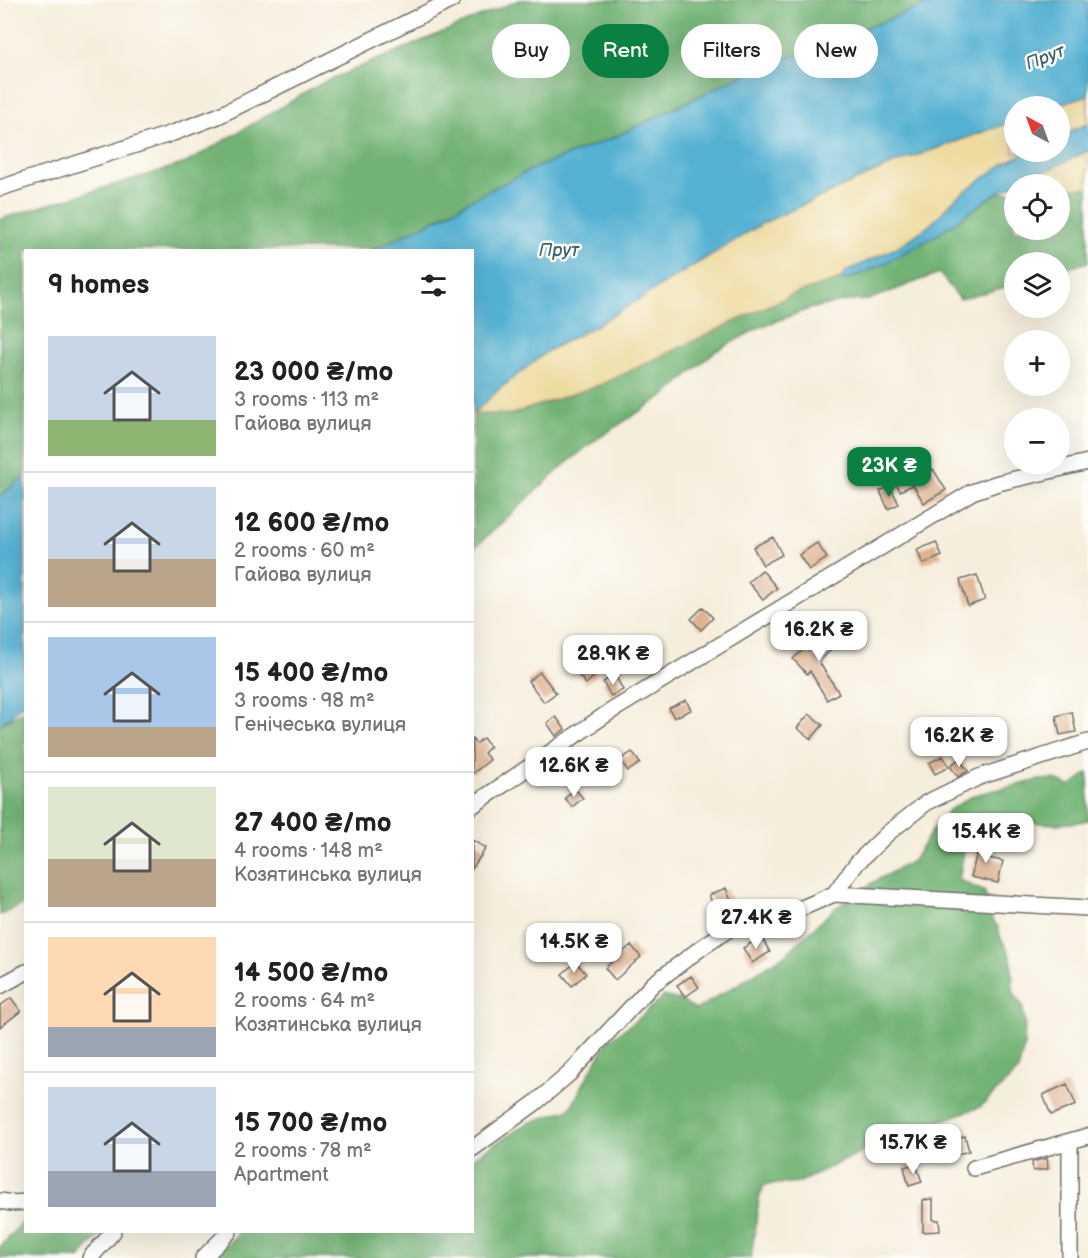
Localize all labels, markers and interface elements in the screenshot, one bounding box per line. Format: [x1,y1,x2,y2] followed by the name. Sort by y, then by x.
[492,24,570,78] chip: Buy
[582,24,669,78] chip: Rent
[681,24,782,78] chip: Filters
[794,24,878,78] chip: New
[1023,40,1069,75] water label: Прут
[1004,96,1070,162] north arrow
[1004,96,1070,474] map controls
[1004,174,1070,240] button: locate
[539,240,581,261] water label: Прут
[1004,252,1070,318] button: layers
[417,269,450,302] icon: filters
[48,270,149,301] text: 9 homes
[1004,330,1070,396] button: +
[234,357,393,388] text: 23 000 ₴/mo
[96,360,168,432] icon: home
[234,388,379,412] text: 3 rooms · 113 m²
[1004,408,1070,474] button: −
[234,412,371,436] text: Гайова вулиця
[847,447,931,498] pin: 23K ₴
[861,454,917,478] text: 23K ₴
[234,508,389,539] text: 12 600 ₴/mo
[96,511,168,583] icon: home
[234,539,375,563] text: 2 rooms · 60 m²
[234,563,371,587] text: Гайова вулиця
[764,611,874,662] pin: 16.2K ₴
[784,618,854,642] text: 16.2K ₴
[558,635,668,686] pin: 28.9K ₴
[577,642,649,666] text: 28.9K ₴
[234,658,388,689] text: 15 400 ₴/mo
[96,661,168,733] icon: home
[234,689,375,713] text: 3 rooms · 98 m²
[234,713,406,737] text: Генічеська вулиця
[904,717,1014,768] pin: 16.2K ₴
[924,724,994,748] text: 16.2K ₴
[519,747,629,798] pin: 12.6K ₴
[539,754,609,778] text: 12.6K ₴
[234,808,392,839] text: 27 400 ₴/mo
[96,811,168,883] icon: home
[931,813,1041,864] pin: 15.4K ₴
[952,820,1020,844] text: 15.4K ₴
[234,839,383,863] text: 4 rooms · 148 m²
[234,863,422,887] text: Козятинська вулиця
[701,899,811,950] pin: 27.4K ₴
[720,906,792,930] text: 27.4K ₴
[519,923,629,974] pin: 14.5K ₴
[540,930,608,954] text: 14.5K ₴
[234,958,388,989] text: 14 500 ₴/mo
[96,961,168,1033] icon: home
[234,989,375,1013] text: 2 rooms · 64 m²
[234,1013,422,1037] text: Козятинська вулиця
[234,1108,387,1139] text: 15 700 ₴/mo
[96,1111,168,1183] icon: home
[858,1124,968,1175] pin: 15.7K ₴
[879,1131,947,1155] text: 15.7K ₴
[234,1139,372,1163] text: 2 rooms · 78 m²
[234,1163,329,1187] text: Apartment

